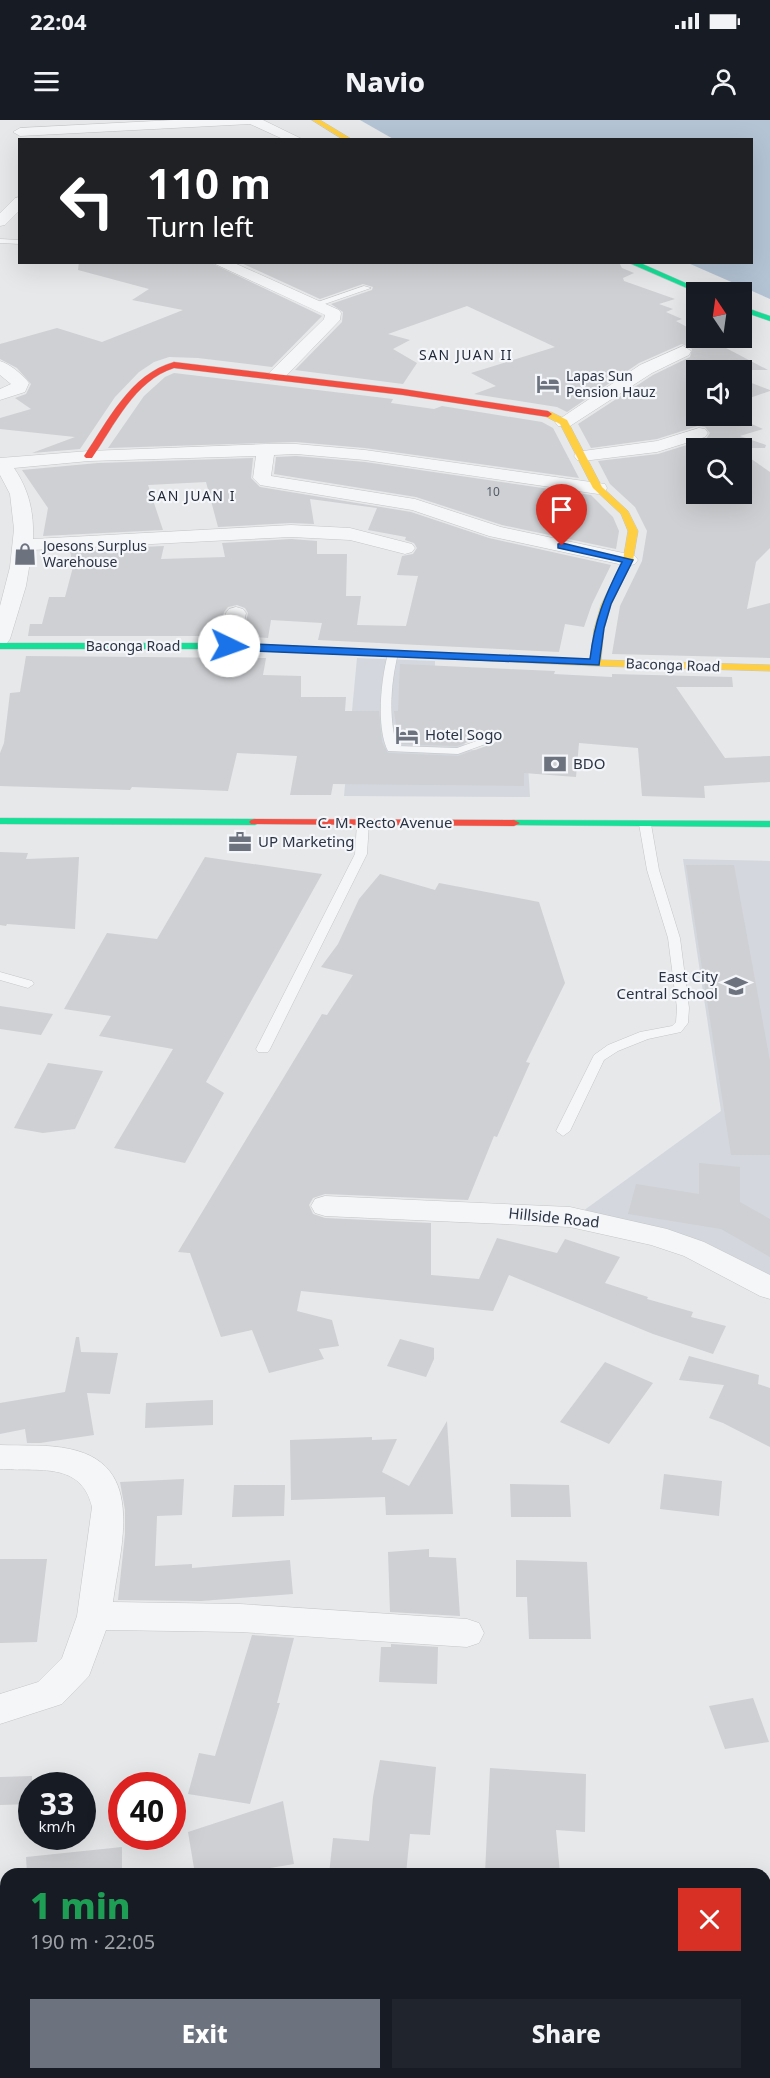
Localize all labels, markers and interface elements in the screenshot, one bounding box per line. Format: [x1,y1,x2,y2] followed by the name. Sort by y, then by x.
[30,6,87,36] text: 22:04
[345,63,425,100] text: Navio
[30,65,63,98] icon: menu
[707,65,740,98] icon: person
[147,154,271,211] text: 110 m
[48,162,126,240] icon: left
[147,208,253,245] text: Turn left
[686,282,752,348] north arrow
[686,282,752,504] map controls
[419,345,513,364] district label: SAN JUAN II
[686,360,752,426] button: sound
[566,366,656,401] place label: Lapas Sun Pension Hauz
[535,371,561,397] hotel icon: Lapas Sun Pension Hauz
[686,438,752,504] button: search
[486,483,500,500] house number: 10
[536,484,587,546] pin
[148,486,236,505] district label: SAN JUAN I
[545,493,578,526] icon: arrive
[41,536,147,571] place label: Joesons Surplus Warehouse
[12,541,38,567] shop icon: Joesons Surplus Warehouse
[197,614,261,678] position arrow
[86,636,180,655] street label: Baconga Road
[625,653,721,676] street label: Baconga Road
[394,722,420,748] hotel icon: Hotel Sogo
[425,724,502,744] place label: Hotel Sogo
[542,751,568,777] bank icon: BDO
[573,753,605,773] place label: BDO
[318,812,452,832] street label: C. M. Recto Avenue
[227,829,253,855] office icon: UP Marketing
[258,831,354,851] place label: UP Marketing
[617,966,718,1003] place label: East City Central School
[723,973,749,999] school or university icon: East City Central School
[508,1202,601,1232] street label: Hillside Road
[108,1772,186,1850] speed limit sign: 40
[40,1783,74,1824] text: 33
[39,1816,75,1836] text: km/h
[30,1881,131,1930] text: 1 min
[678,1888,741,1951] button: close
[30,1928,155,1955] text: 190 m · 22:05
[30,1999,380,2068] button: Exit
[392,1999,741,2068] button: Share

